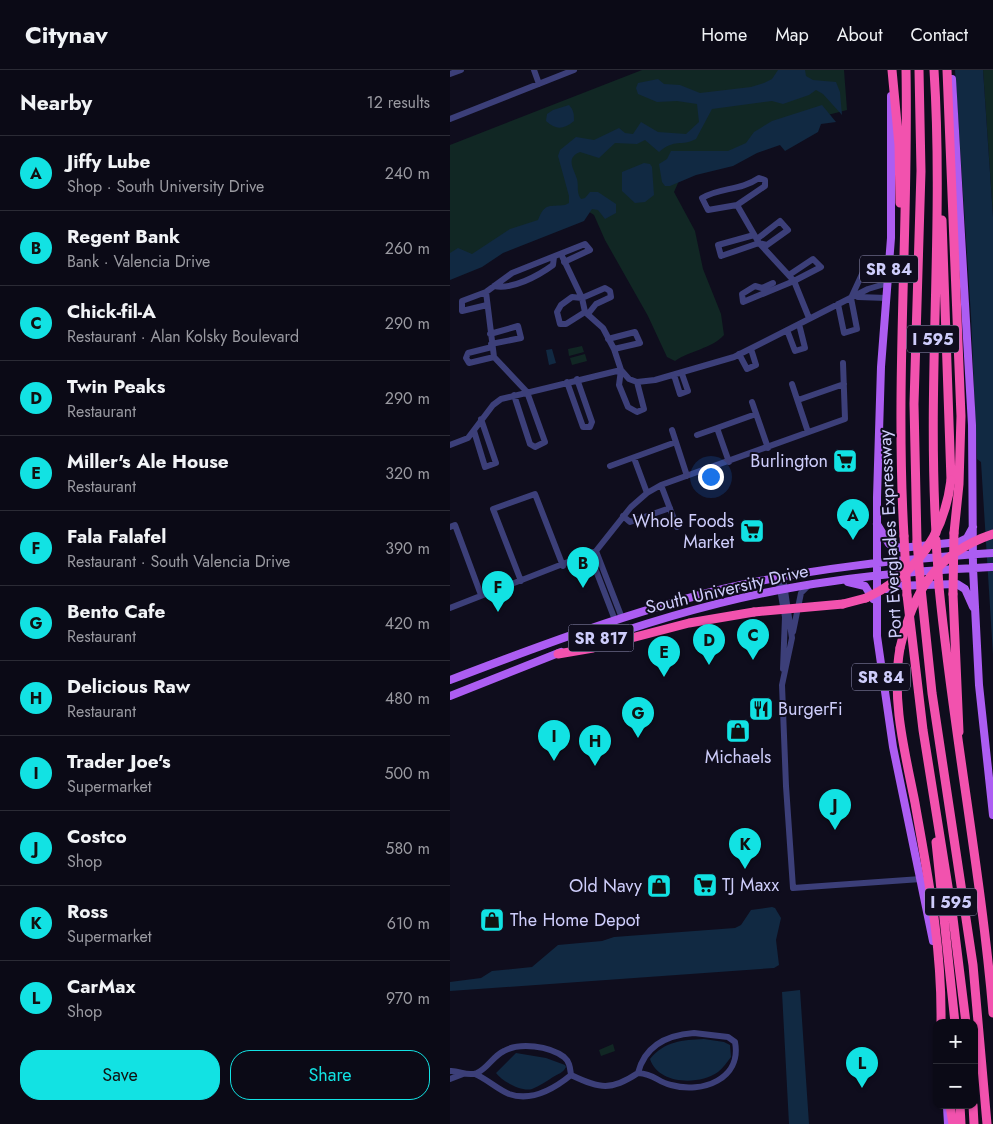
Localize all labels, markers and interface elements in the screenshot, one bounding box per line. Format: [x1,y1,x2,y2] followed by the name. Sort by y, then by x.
[25,17,108,52] text: Citynav
[701,22,747,48] text: Home
[775,22,809,48] text: Map
[837,22,882,48] text: About
[910,22,968,48] text: Contact
[20,88,92,118] text: Nearby
[367,91,430,114] text: 12 results
[67,148,150,175] text: Jiffy Lube
[30,162,42,185] text: A
[385,162,430,185] text: 240 m
[67,175,264,198] text: Shop · South University Drive
[67,223,180,250] text: Regent Bank
[31,237,41,260] text: B
[385,237,430,260] text: 260 m
[67,250,210,273] text: Bank · Valencia Drive
[860,255,918,282] road number: SR 84
[67,298,156,325] text: Chick-fil-A
[30,312,42,335] text: C
[385,312,430,335] text: 290 m
[67,325,299,348] text: Restaurant · Alan Kolsky Boulevard
[907,325,959,352] road number: I 595
[67,373,165,400] text: Twin Peaks
[30,387,42,410] text: D
[385,387,430,410] text: 290 m
[67,400,136,423] text: Restaurant
[872,429,908,639] street label: Port Everglades Expressway
[67,448,229,475] text: Miller's Ale House
[750,448,828,474] place label: Burlington
[832,448,858,474] supermarket icon: Burlington
[31,462,41,485] text: E
[385,462,430,485] text: 320 m
[698,464,724,490] your location
[67,475,136,498] text: Restaurant
[837,499,869,540] pin: A
[632,508,735,555] place label: Whole Foods Market
[739,518,765,544] supermarket icon: Whole Foods Market
[67,523,166,550] text: Fala Falafel
[32,537,40,560] text: F
[385,537,430,560] text: 390 m
[567,547,599,588] pin: B
[67,550,290,573] text: Restaurant · South Valencia Drive
[643,558,811,620] street label: South University Drive
[482,571,514,612] pin: F
[67,598,165,625] text: Bento Cafe
[29,612,43,635] text: G
[385,612,430,635] text: 420 m
[737,619,769,660] pin: C
[568,624,634,652] road number: SR 817
[693,624,725,665] pin: D
[67,625,136,648] text: Restaurant
[648,636,680,677] pin: E
[852,664,910,690] road number: SR 84
[67,673,190,700] text: Delicious Raw
[30,687,42,710] text: H
[385,687,430,710] text: 480 m
[748,696,774,722] restaurant icon: BurgerFi
[778,696,843,722] place label: BurgerFi
[622,697,654,738] pin: G
[67,700,136,723] text: Restaurant
[725,718,751,744] shop icon: Michaels
[538,720,570,761] pin: I
[579,725,611,766] pin: H
[705,744,771,770] place label: Michaels
[67,748,171,775] text: Trader Joe's
[33,762,39,785] text: I
[384,762,430,785] text: 500 m
[67,775,152,798] text: Supermarket
[819,789,851,830] pin: J
[67,823,127,850] text: Costco
[729,828,761,869] pin: K
[33,837,39,860] text: J
[385,837,430,860] text: 580 m
[67,850,102,873] text: Shop
[692,872,718,898] supermarket icon: TJ Maxx
[722,872,779,898] place label: TJ Maxx
[569,873,642,899] place label: Old Navy
[646,873,672,899] shop icon: Old Navy
[925,889,977,916] road number: I 595
[67,898,108,925] text: Ross
[479,907,505,933] shop icon: The Home Depot
[510,907,640,933] place label: The Home Depot
[30,912,42,935] text: K
[387,912,430,935] text: 610 m
[67,925,152,948] text: Supermarket
[67,973,136,1000] text: CarMax
[32,987,40,1010] text: L
[386,987,430,1010] text: 970 m
[67,1000,102,1023] text: Shop
[933,1019,978,1109] map controls
[933,1019,978,1064] button: +
[846,1047,878,1088] pin: L
[20,1050,220,1100] button: Save
[230,1050,430,1100] button: Share
[933,1064,978,1109] button: −

